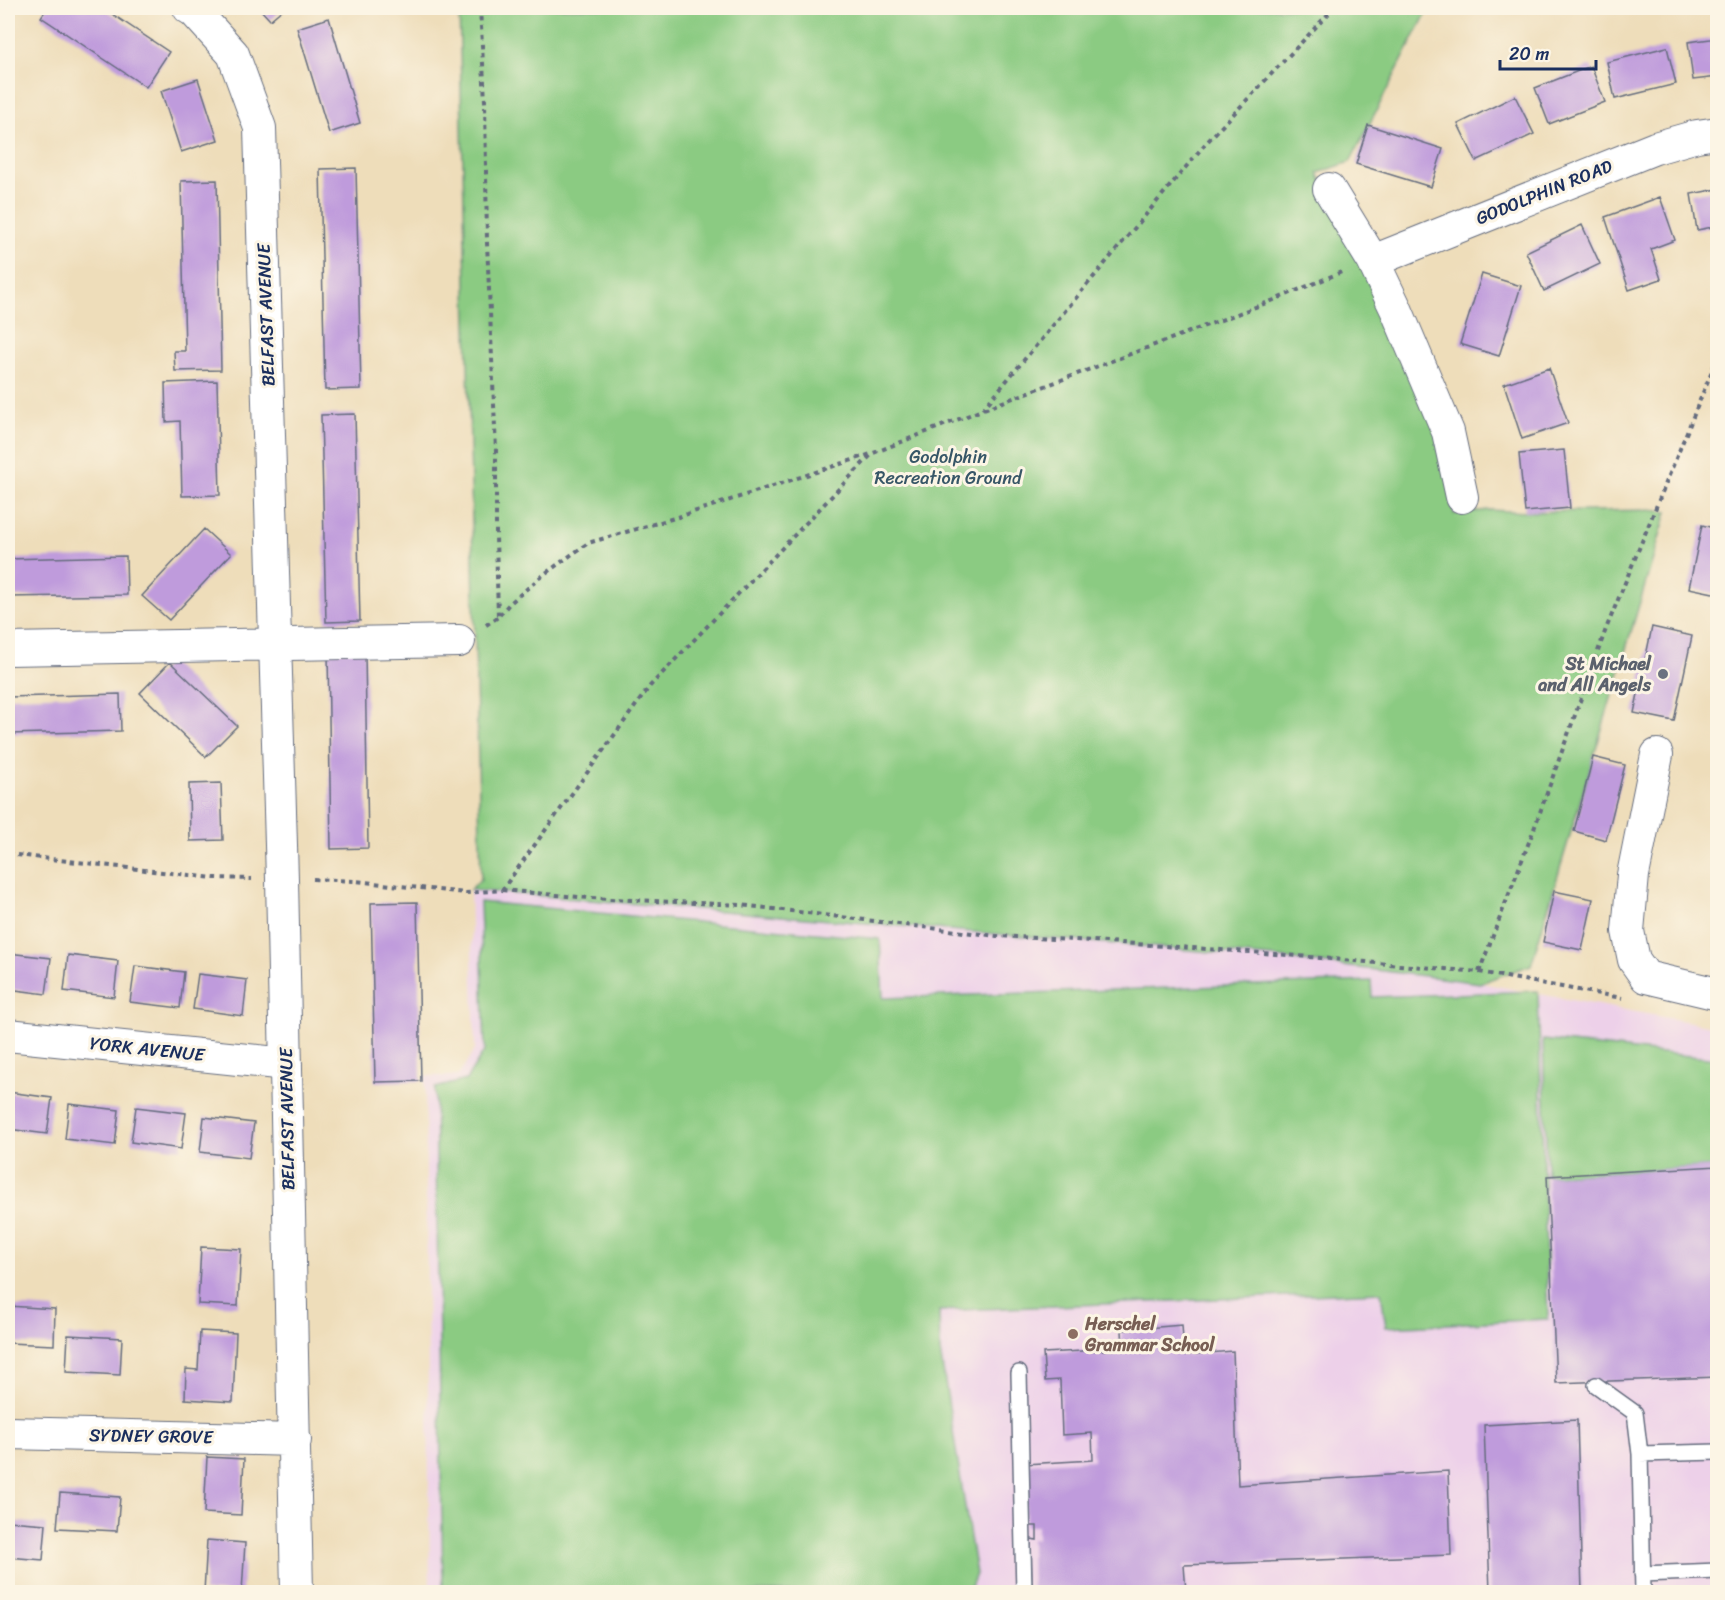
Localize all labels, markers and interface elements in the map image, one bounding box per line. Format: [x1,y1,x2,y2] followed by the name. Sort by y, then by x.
[1500,33,1596,71] scale bar
[1509,38,1549,70] text: 20 m
[1471,150,1618,234] street label: GODOLPHIN ROAD
[247,242,284,387] street label: BELFAST AVENUE
[875,441,1023,494] park label: Godolphin Recreation Ground
[1537,648,1652,701] place label: St Michael and All Angels
[1656,667,1670,681] marker: St Michael and All Angels
[88,1027,207,1071] street label: YORK AVENUE
[270,1047,304,1190] street label: BELFAST AVENUE
[1084,1308,1215,1361] place label: Herschel Grammar School
[1066,1327,1080,1341] marker: Herschel Grammar School
[89,1419,214,1453] street label: SYDNEY GROVE

